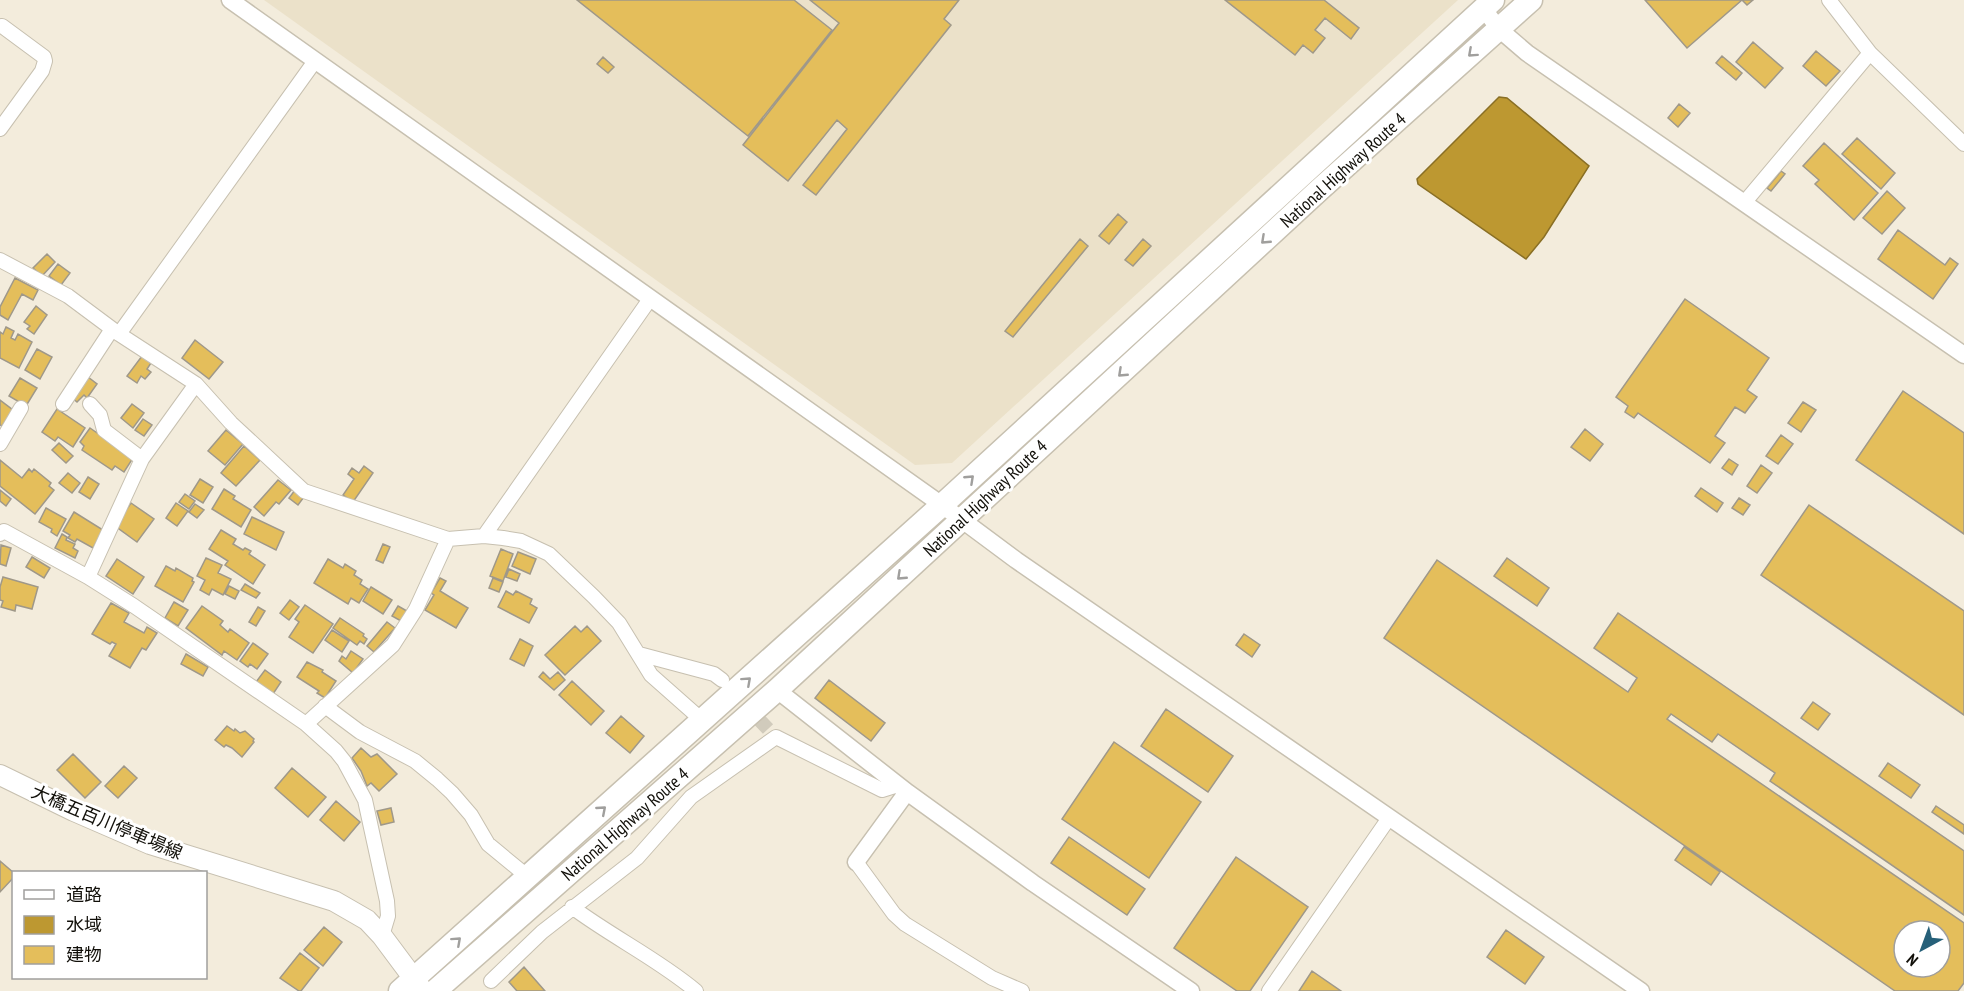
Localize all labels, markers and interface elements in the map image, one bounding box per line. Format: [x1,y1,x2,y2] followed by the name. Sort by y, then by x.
[1468,46,1479,57] one-way arrow
[1275,107,1411,233] street label: National Highway Route 4
[1261,233,1272,244] one-way arrow
[1118,366,1129,377] one-way arrow
[918,435,1052,561] street label: National Highway Route 4
[963,475,973,486] one-way arrow
[897,568,908,579] one-way arrow
[740,677,751,688] one-way arrow
[557,762,693,886] street label: National Highway Route 4
[28,780,186,864] street label: 大橋五百川停車場線
[595,806,605,817] one-way arrow
[12,871,207,979] legend
[66,883,102,906] text: 道路
[66,913,102,936] text: 水域
[1892,919,1952,979] north arrow
[450,937,460,948] one-way arrow
[66,943,102,966] text: 建物
[1902,950,1922,971] text: N

